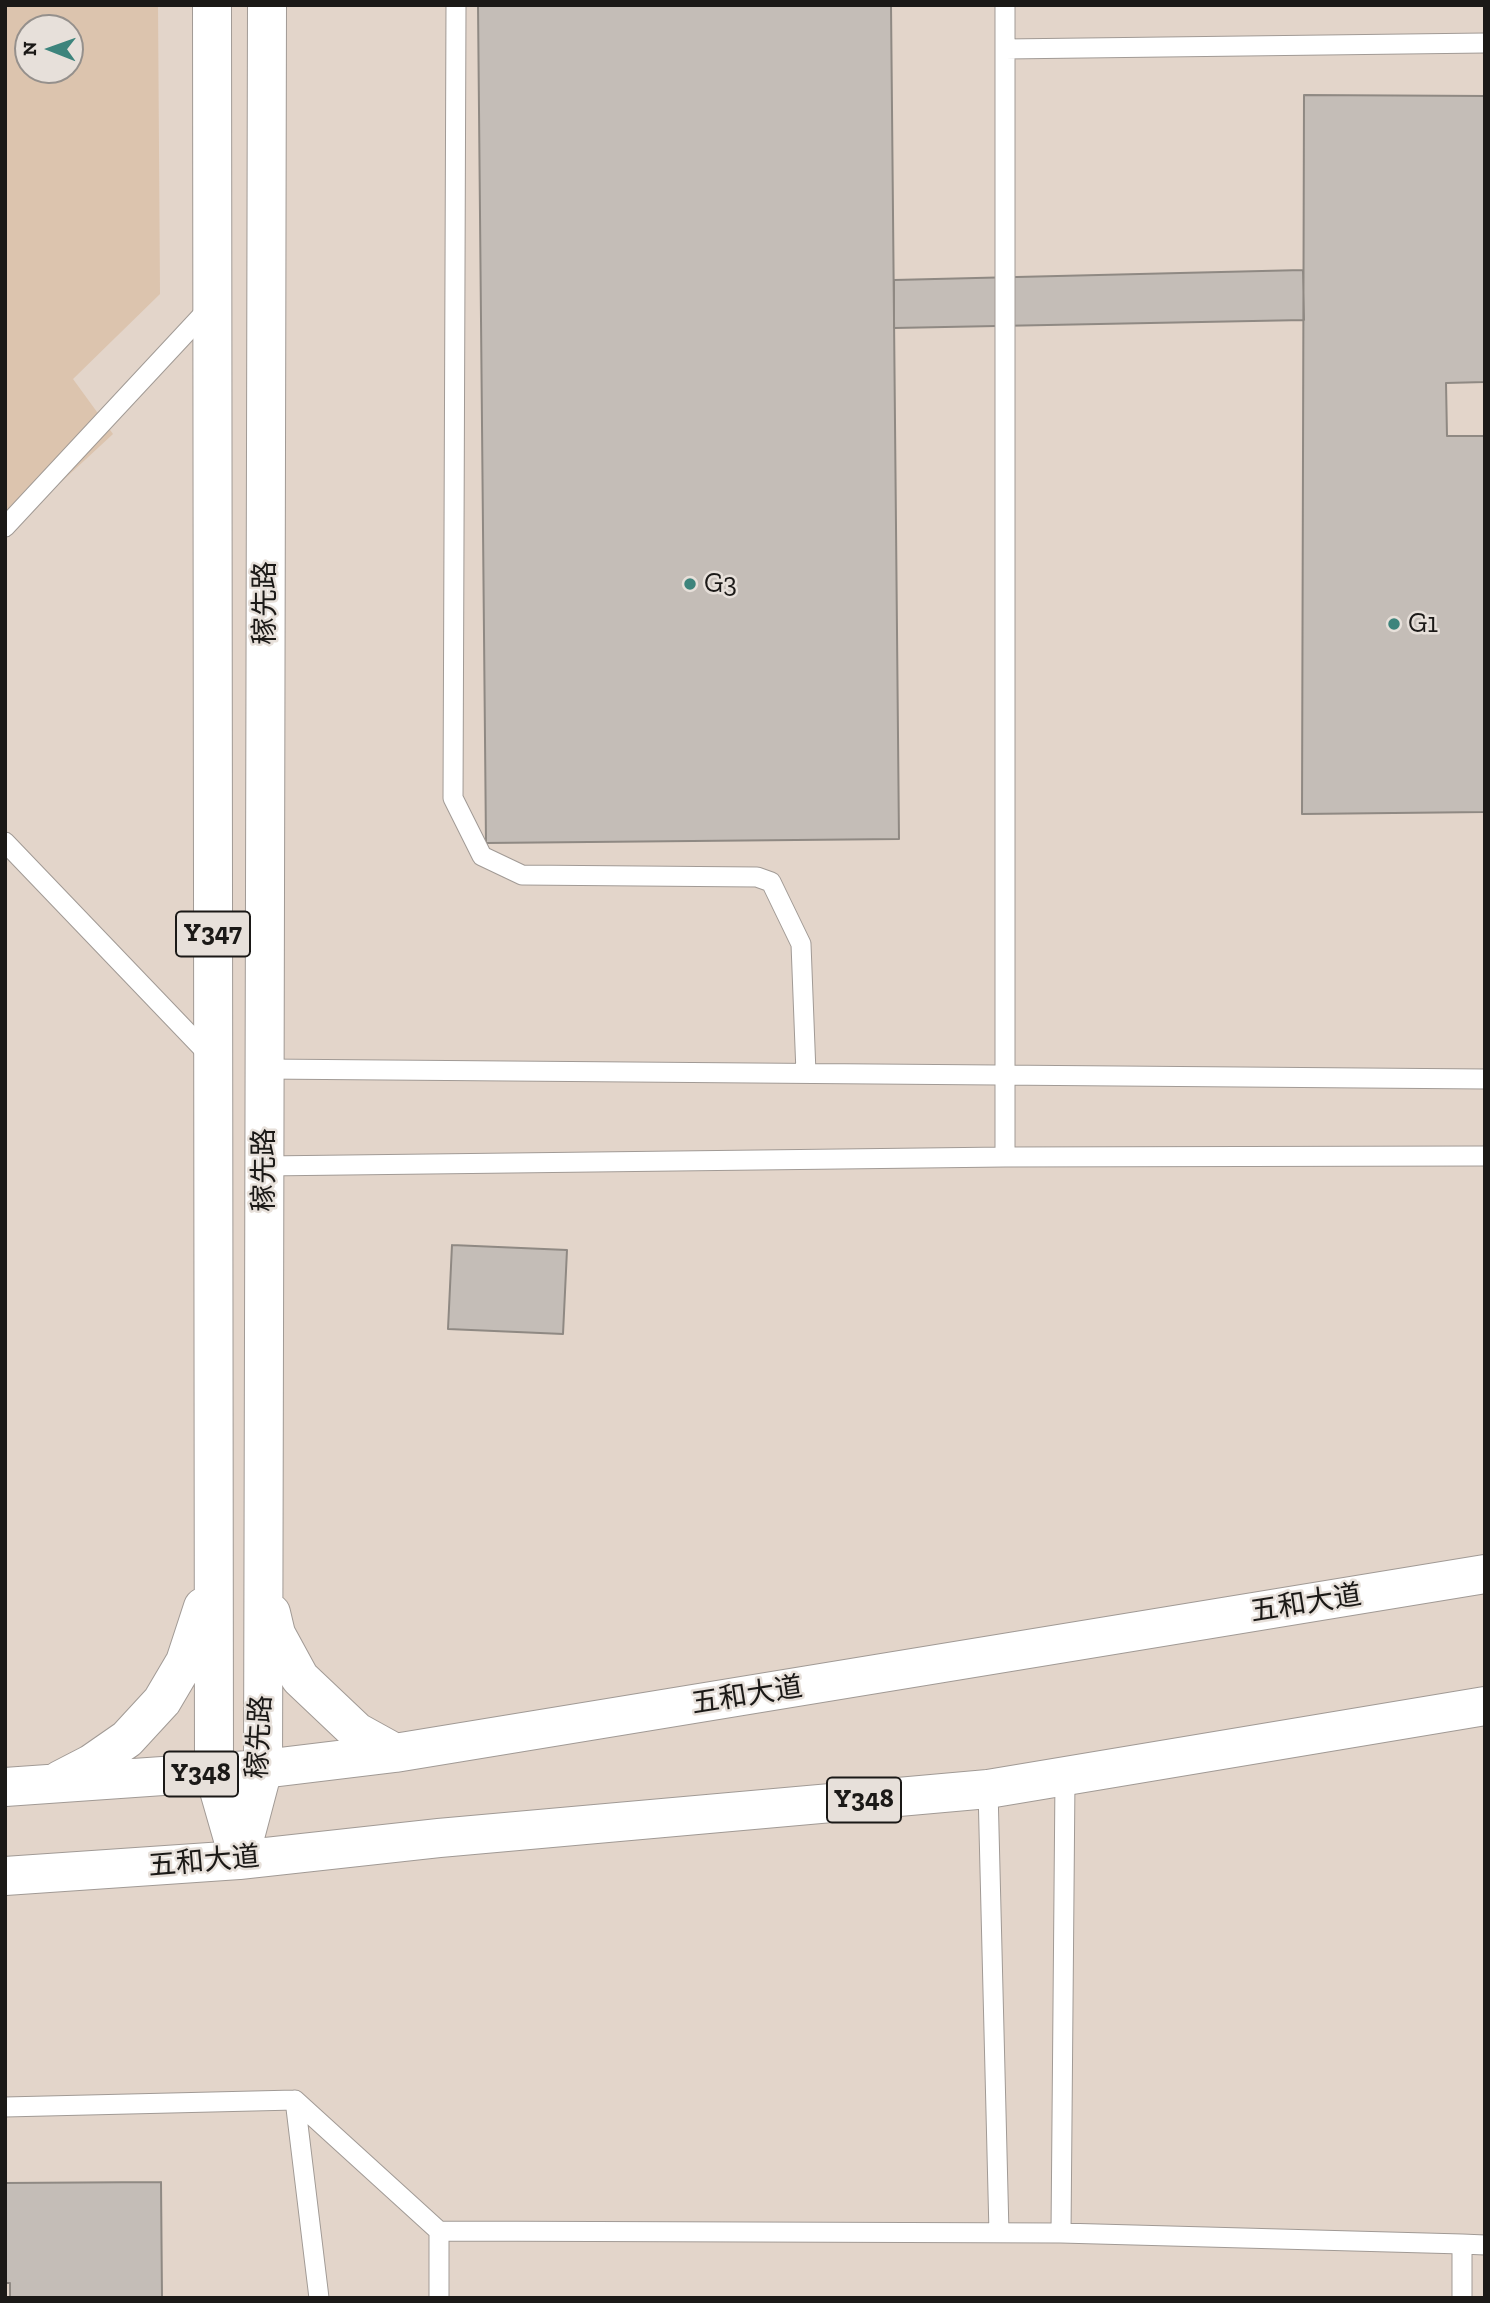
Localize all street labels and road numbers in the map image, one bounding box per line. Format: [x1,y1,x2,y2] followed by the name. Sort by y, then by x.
[249,561,283,645] street label: 稼先路
[176,911,250,956] road number: Y347
[248,1128,282,1212] street label: 稼先路
[1248,1579,1364,1629] street label: 五和大道
[689,1671,805,1721] street label: 五和大道
[241,1694,279,1780] street label: 稼先路
[164,1751,238,1796] road number: Y348
[827,1778,901,1823] road number: Y348
[147,1840,261,1884] street label: 五和大道

